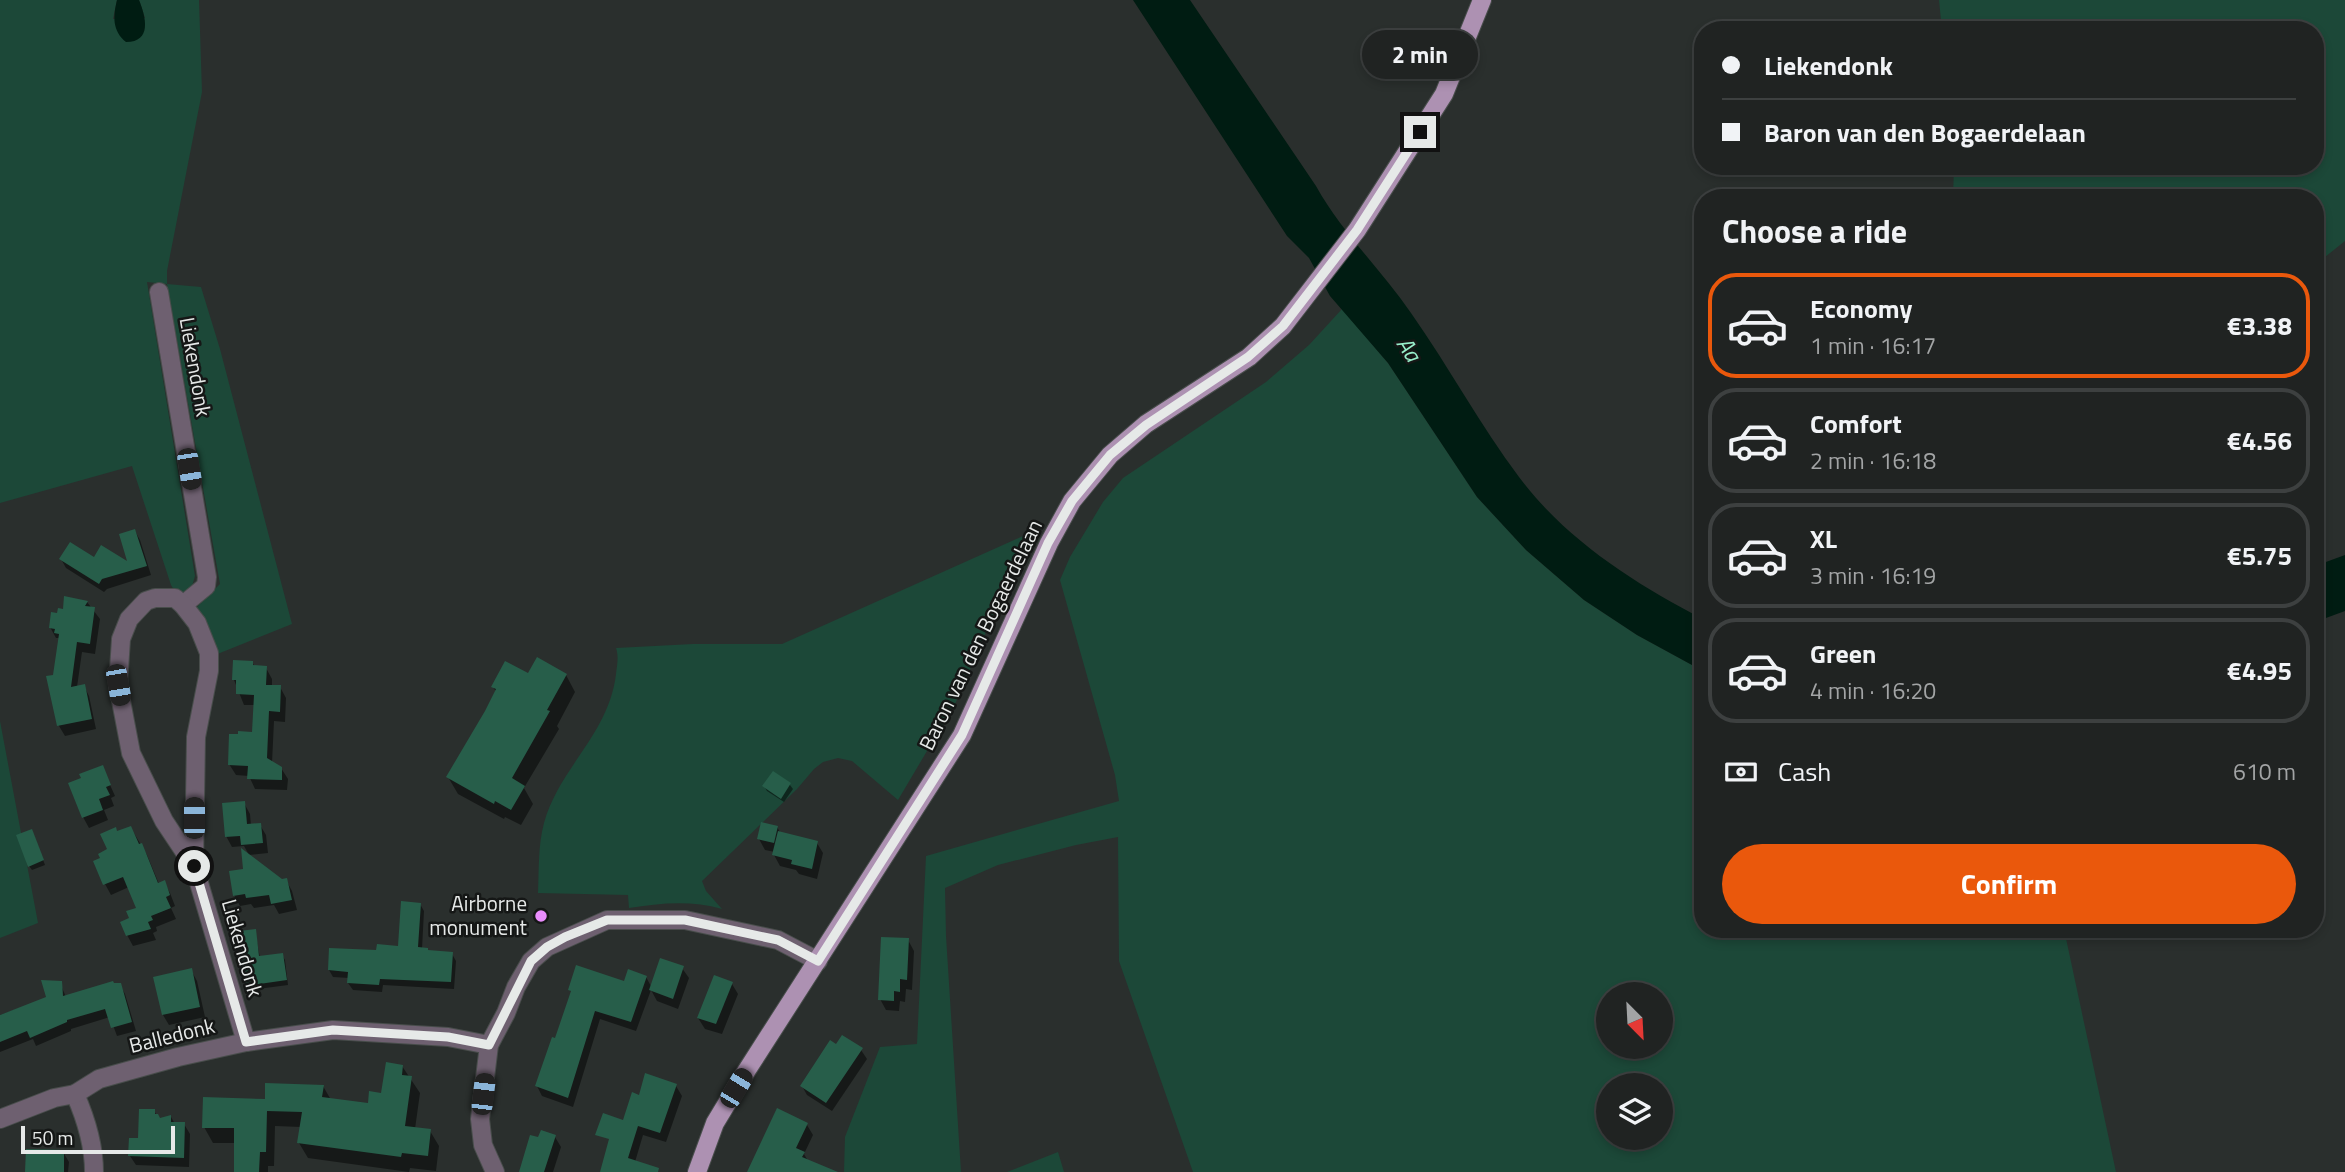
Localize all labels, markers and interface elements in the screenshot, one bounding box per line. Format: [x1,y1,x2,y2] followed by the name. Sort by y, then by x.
[1362,31,1478,80] callout: 2 min
[1392,37,1448,72] text: 2 min
[1764,46,1893,85] text: Liekendonk
[1764,113,2086,152] text: Baron van den Bogaerdelaan
[1404,116,1436,148] route end
[1722,207,1907,255] text: Choose a ride
[1810,289,1912,328] text: Economy
[1726,294,1789,357] icon: car
[2227,306,2292,345] text: €3.38
[172,315,220,419] street label: Liekendonk
[1810,328,1936,363] text: 1 min · 16:17
[1388,329,1431,370] water label: Aa
[1810,404,1902,443] text: Comfort
[1726,409,1789,472] icon: car
[2227,421,2292,460] text: €4.56
[1810,443,1936,478] text: 2 min · 16:18
[176,447,203,491] car
[910,514,1050,755] street label: Baron van den Bogaerdelaan
[1810,519,1837,558] text: XL
[1726,524,1789,587] icon: car
[2227,536,2292,575] text: €5.75
[1810,558,1936,593] text: 3 min · 16:19
[1810,634,1876,673] text: Green
[1726,639,1789,702] icon: car
[2227,651,2292,690] text: €4.95
[105,662,132,708] car
[1810,673,1936,708] text: 4 min · 16:20
[1778,752,1831,791] text: Cash
[1722,753,1760,791] icon: cash
[2233,754,2296,789] text: 610 m
[184,797,205,839] car
[1722,844,2296,924] button: Confirm
[178,850,210,882] route start
[429,887,528,943] place label: Airborne monument
[214,895,272,1000] street label: Liekendonk
[533,908,549,924] marker: Airborne monument
[1596,982,1673,1059] north arrow
[1596,982,1673,1150] map controls
[126,1009,218,1061] street label: Balledonk
[717,1065,756,1111] car
[471,1072,496,1116] car
[1596,1073,1673,1150] button: layers
[21,1123,175,1155] scale bar
[32,1123,73,1152] text: 50 m

